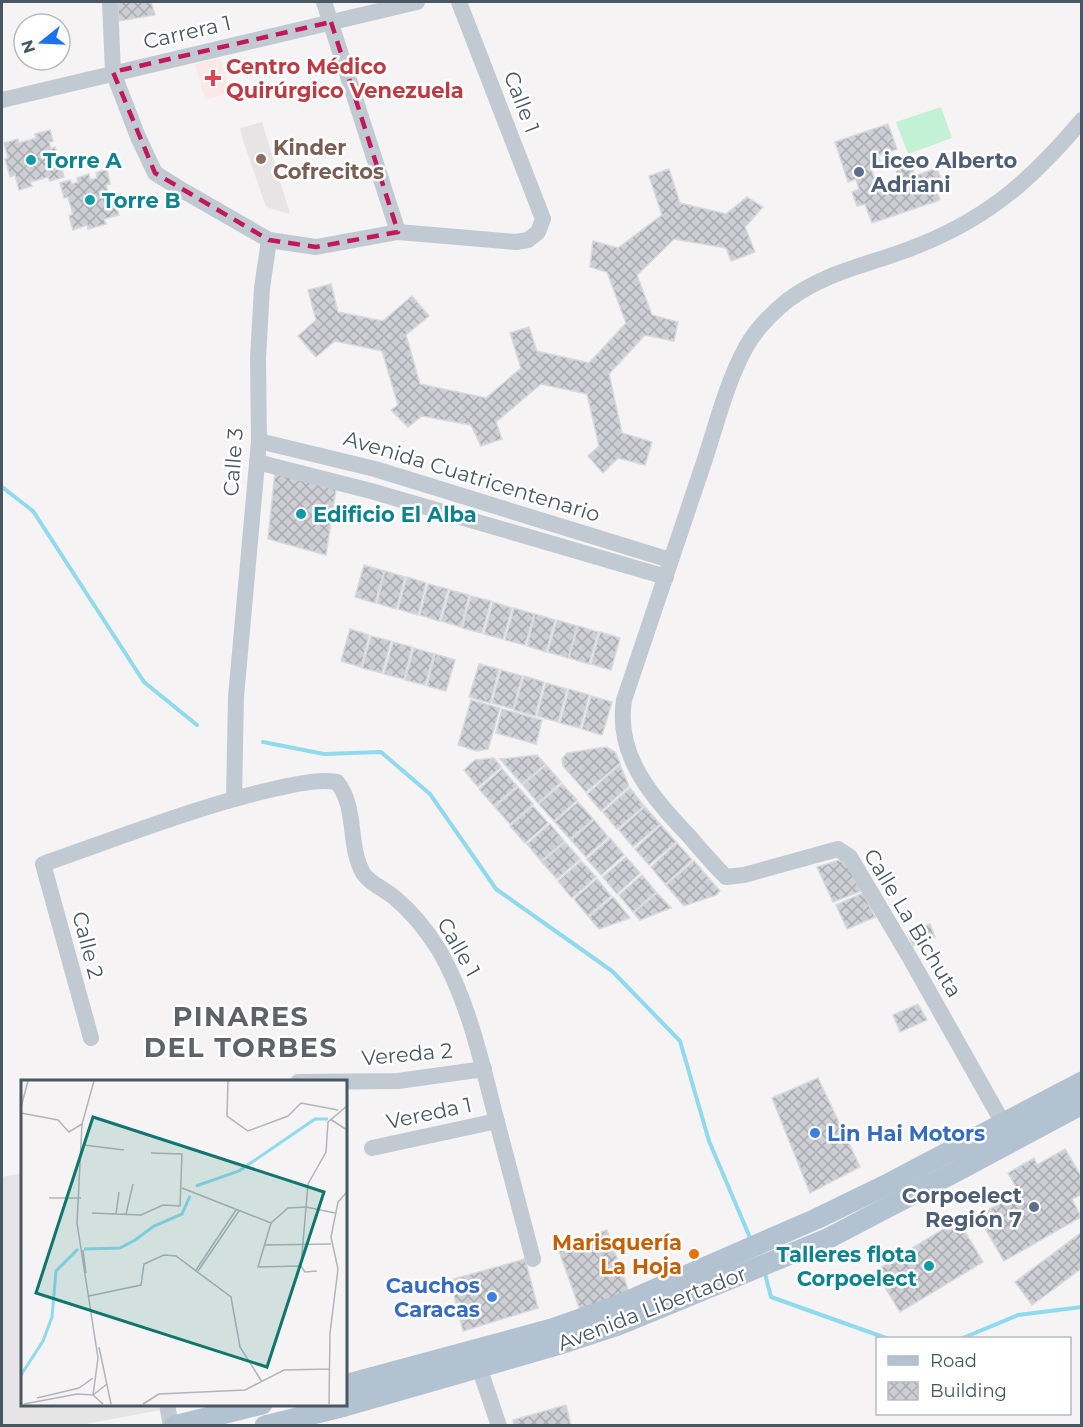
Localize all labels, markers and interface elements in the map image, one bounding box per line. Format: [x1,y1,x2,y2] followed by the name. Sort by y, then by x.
[141,10,233,54] street label: Carrera 1
[12,12,72,72] north arrow
[17,37,39,56] text: N
[226,54,464,103] place label: Centro Médico Quirúrgico Venezuela
[499,68,545,136] street label: Calle 1
[204,69,222,87] marker: Centro Médico Quirúrgico Venezuela
[273,135,384,184] place label: Kinder Cofrecitos
[43,148,123,173] place label: Torre A
[870,148,1018,197] place label: Liceo Alberto Adriani
[254,152,268,166] marker: Kinder Cofrecitos
[24,153,38,167] marker: Torre A
[852,165,866,179] marker: Liceo Alberto Adriani
[102,188,181,213] place label: Torre B
[83,193,97,207] marker: Torre B
[341,425,603,527] street label: Avenida Cuatricentenario
[218,427,248,497] street label: Calle 3
[313,502,477,527] place label: Edificio El Alba
[294,507,308,521] marker: Edificio El Alba
[859,844,967,1002] street label: Calle La Bichuta
[67,909,109,981] street label: Calle 2
[432,913,486,981] street label: Calle 1
[144,1000,338,1064] district label: PINARES DEL TORBES
[361,1038,454,1070] street label: Vereda 2
[21,1080,346,1406] inset map
[384,1092,474,1134] street label: Vereda 1
[827,1121,985,1146] place label: Lin Hai Motors
[808,1126,822,1140] marker: Lin Hai Motors
[902,1183,1022,1232] place label: Corpoelect Región 7
[1027,1200,1041,1214] marker: Corpoelect Región 7
[552,1230,682,1279] place label: Marisquería La Hoja
[777,1242,917,1291] place label: Talleres flota Corpoelect
[687,1247,701,1261] marker: Marisquería La Hoja
[922,1259,936,1273] marker: Talleres flota Corpoelect
[554,1260,750,1356] street label: Avenida Libertador
[386,1273,480,1322] place label: Cauchos Caracas
[485,1290,499,1304] marker: Cauchos Caracas
[876,1337,1071,1415] legend
[930,1350,977,1372] text: Road
[930,1380,1007,1402] text: Building

